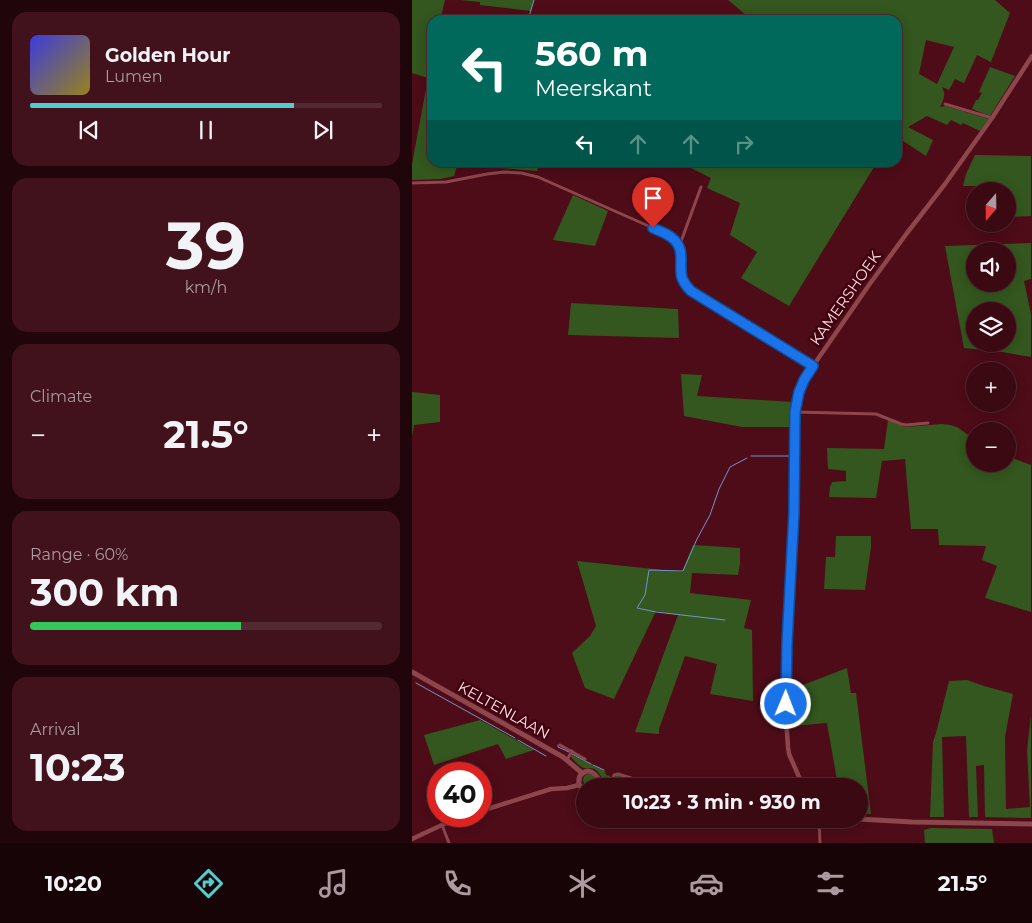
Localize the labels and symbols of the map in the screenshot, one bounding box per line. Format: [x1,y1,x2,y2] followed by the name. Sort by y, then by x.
[632,177,674,228] pin
[966,182,1016,232] north arrow
[805,247,885,349] street label: KAMERSHOEK
[455,677,553,743] street label: KELTENLAAN
[759,677,811,729] position arrow
[427,762,492,827] speed limit sign: 40

